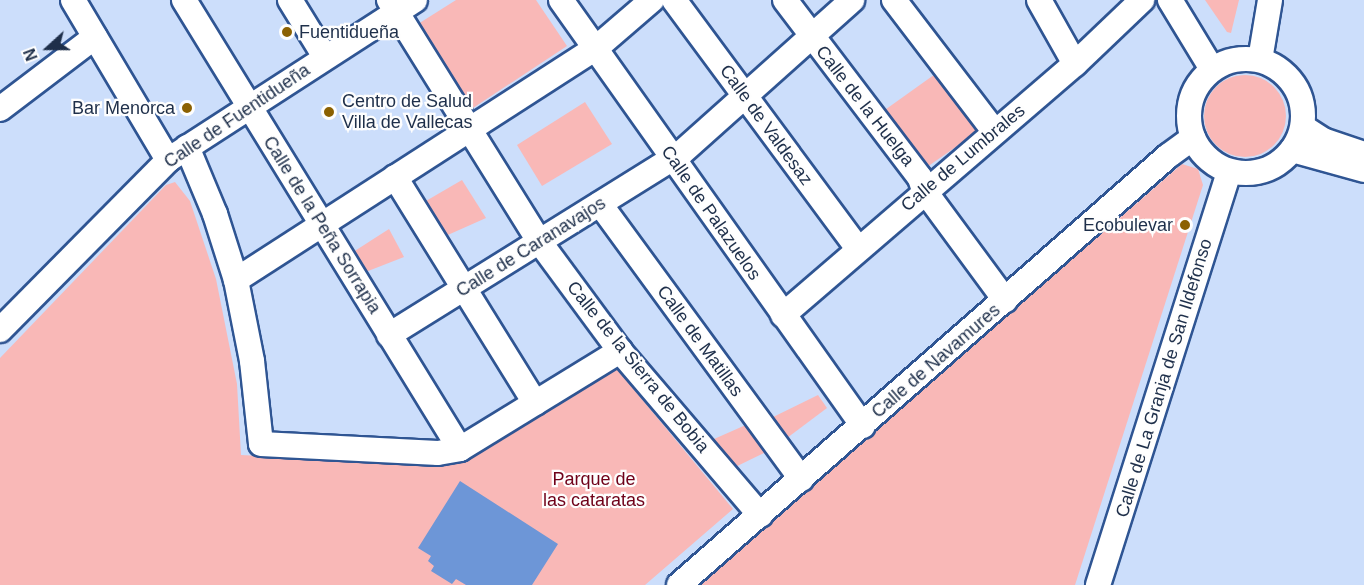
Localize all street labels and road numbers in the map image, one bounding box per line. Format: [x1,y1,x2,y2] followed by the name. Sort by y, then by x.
[811,41,919,171] street label: Calle de la Huelga
[160,59,314,173] street label: Calle de Fuentidueña
[715,61,817,189] street label: Calle de Valdesaz
[897,100,1029,216] street label: Calle de Lumbrales
[258,132,386,318] street label: Calle de la Peña Sorrapia
[657,142,765,284] street label: Calle de Palazuelos
[452,192,610,302] street label: Calle de Caranavajos
[1111,236,1217,520] street label: Calle de La Granja de San Ildefonso
[562,277,714,457] street label: Calle de la Sierra de Bobia
[652,281,748,401] street label: Calle de Matillas
[867,299,1005,423] street label: Calle de Navamures

